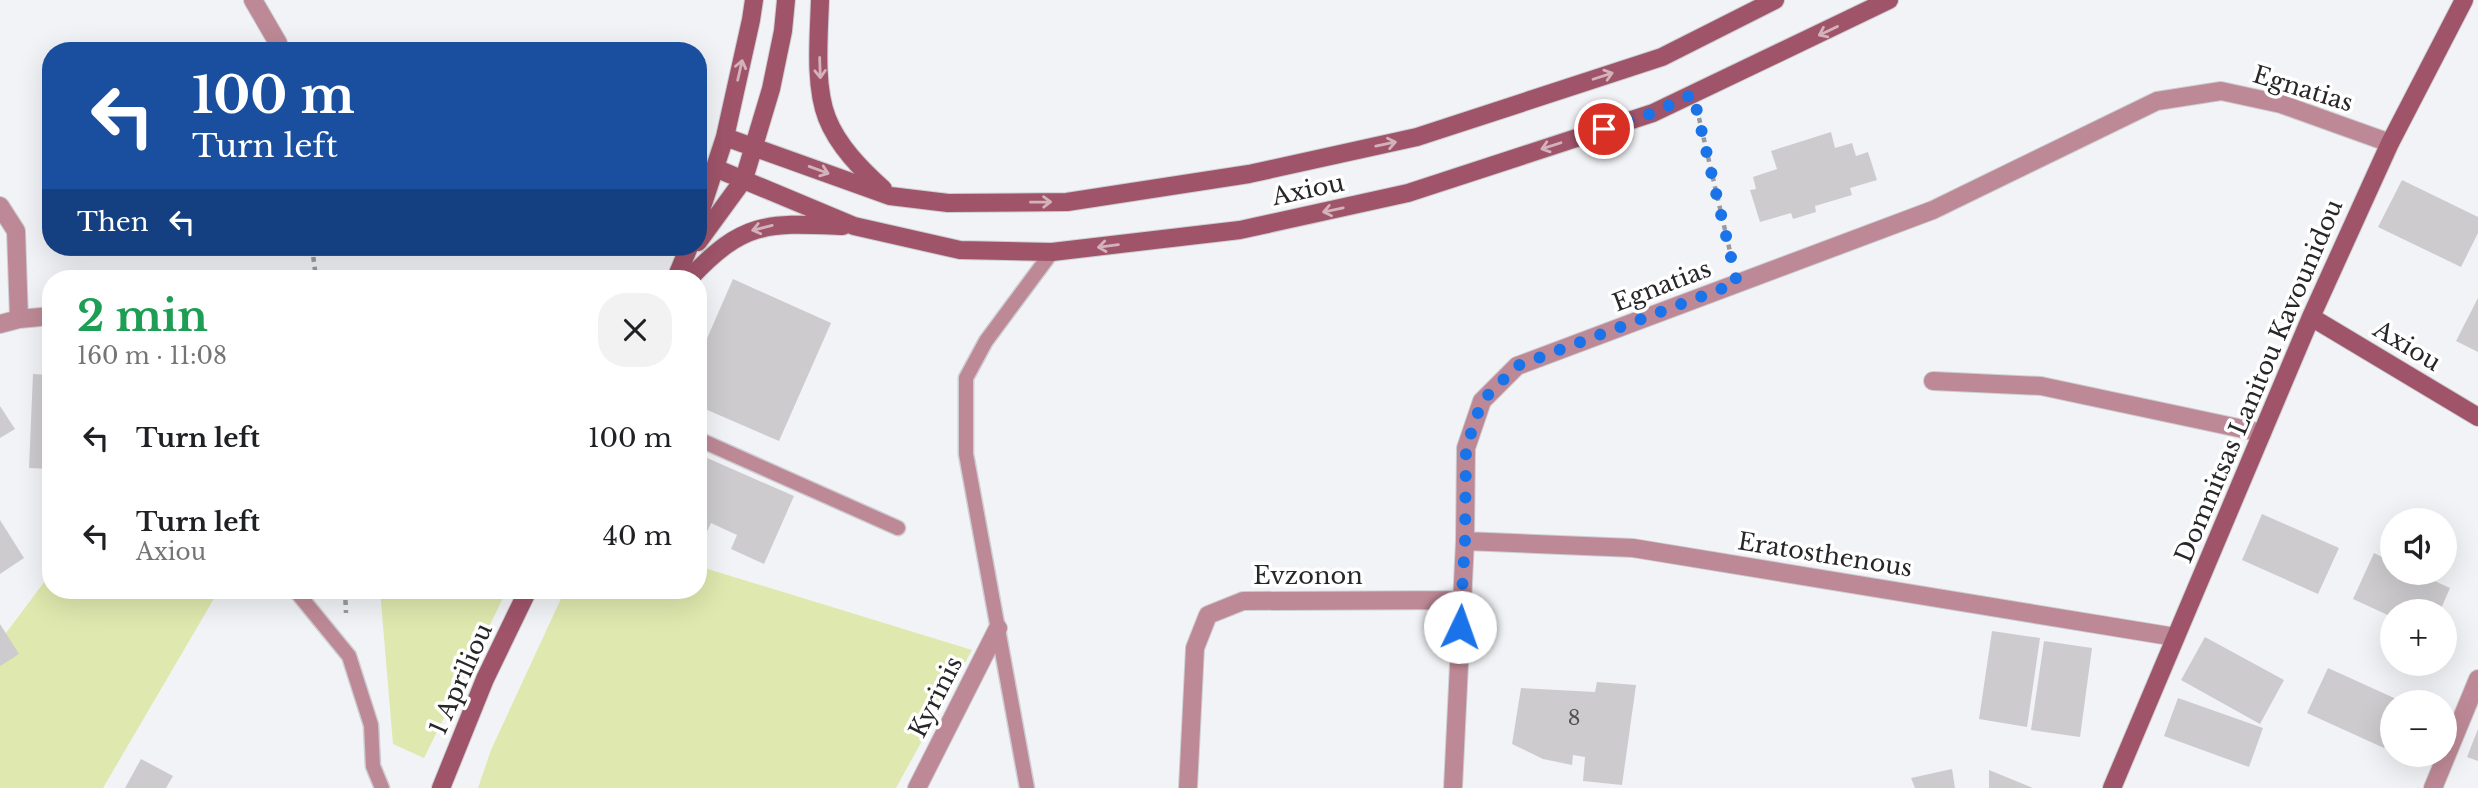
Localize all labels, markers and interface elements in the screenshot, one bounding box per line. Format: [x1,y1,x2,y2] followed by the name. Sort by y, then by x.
[1818,24,1839,38] one-way arrow
[814,56,827,79] one-way arrow
[734,59,747,82] one-way arrow
[2250,60,2357,117] street label: Egnatias
[192,65,355,126] text: 100 m
[1591,69,1613,81] one-way arrow
[77,70,168,161] icon: left
[1574,99,1634,159] pin
[1585,110,1623,148] icon: arrive
[192,126,338,166] text: Turn left
[1374,137,1397,150] one-way arrow
[1540,141,1562,153] one-way arrow
[807,165,829,177] one-way arrow
[1268,168,1347,212] street label: Axiou
[1029,195,1052,209] one-way arrow
[2169,195,2348,567] street label: Domnitsas Lanitou Kavounidou
[163,203,201,241] icon: left
[1322,203,1345,217] one-way arrow
[77,206,149,238] text: Then
[751,222,773,235] one-way arrow
[1097,239,1120,252] one-way arrow
[1609,254,1715,318] street label: Egnatias
[77,290,208,342] text: 2 min
[598,293,672,367] button: close
[2368,314,2446,377] street label: Axiou
[77,342,227,370] text: 160 m · 11:08
[77,419,115,457] icon: left
[136,422,260,454] text: Turn left
[588,422,672,454] text: 100 m
[136,506,260,538] text: Turn left
[2380,508,2457,767] map controls
[2380,508,2457,585] button: sound
[77,517,115,555] icon: left
[603,520,672,552] text: 40 m
[1736,526,1914,583] street label: Eratosthenous
[136,538,206,566] text: Axiou
[1253,561,1363,590] street label: Evzonon
[1423,590,1497,664] position arrow
[2380,599,2457,676] button: +
[423,619,498,739] street label: 1 Apriliou
[903,651,968,742] street label: Kyrinis
[2380,690,2457,767] button: −
[1568,705,1580,731] house number: 8

